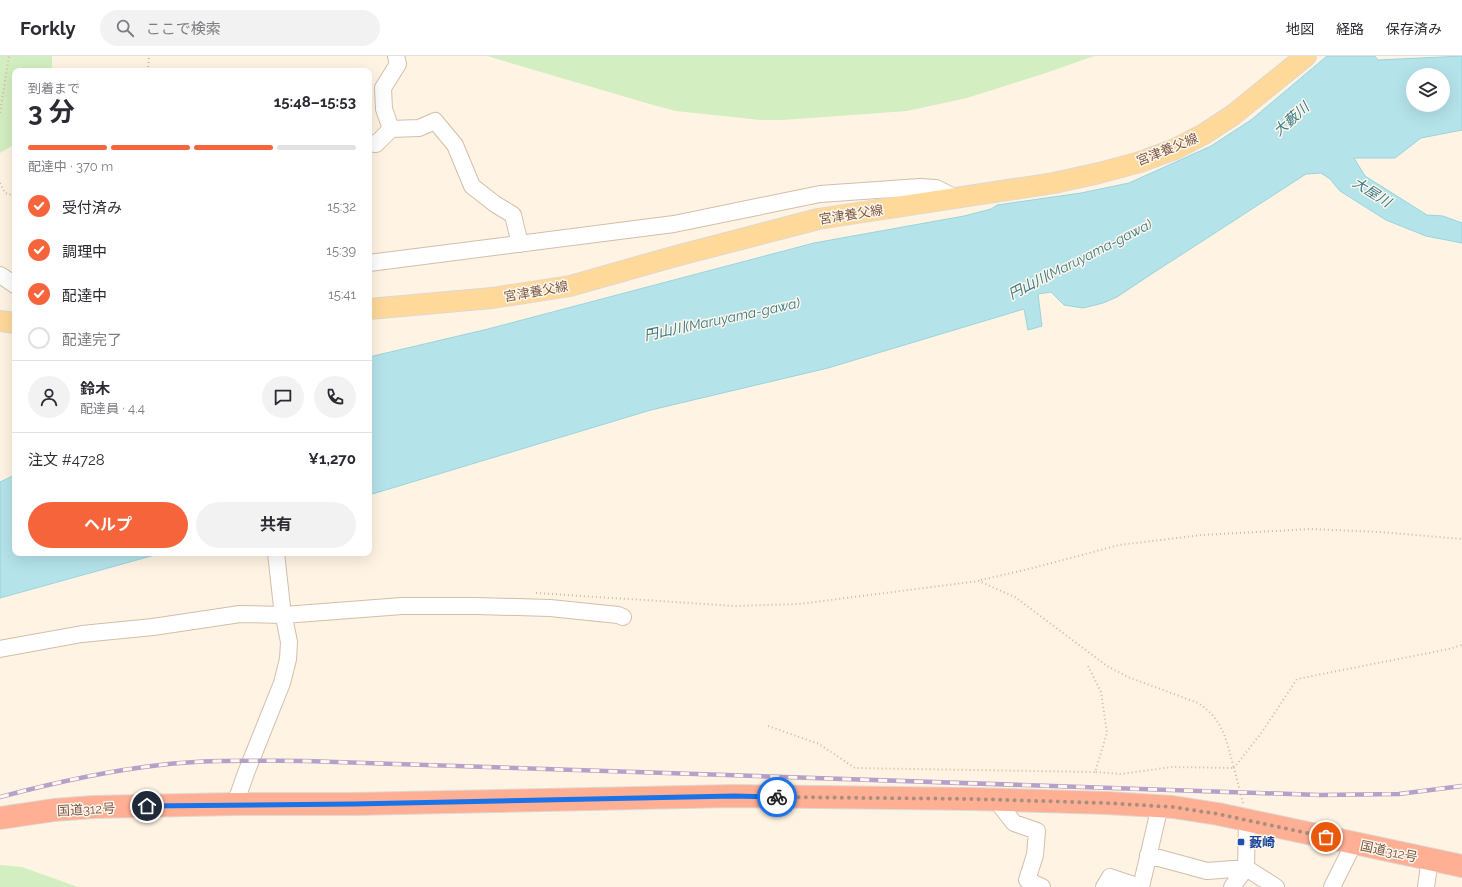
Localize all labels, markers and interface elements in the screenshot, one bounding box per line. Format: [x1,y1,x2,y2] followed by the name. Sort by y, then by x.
[100,10,380,46] search box
[20,17,76,39] text: Forkly
[114,17,136,39] icon: search
[146,20,221,38] text: ここで検索
[1286,21,1314,37] text: 地図
[1336,21,1364,37] text: 経路
[1386,21,1442,37] text: 保存済み
[1406,68,1450,112] map controls
[1406,68,1450,112] button: layers
[28,81,80,96] text: 到着まで
[274,93,356,111] text: 15:48–15:53
[28,97,75,127] text: 3 分
[1270,98,1313,139] water label: 大藪川
[1134,130,1200,169] street label: 宮津養父線
[28,159,113,174] text: 配達中 · 370 m
[1350,174,1396,211] water label: 大屋川
[28,195,50,217] icon: check
[62,199,122,217] text: 受付済み
[327,199,356,214] text: 15:32
[818,202,884,227] street label: 宮津養父線
[1005,216,1155,302] water label: 円山川(Maruyama-gawa)
[28,239,50,261] icon: check
[62,243,107,261] text: 調理中
[326,243,356,258] text: 15:39
[503,278,569,305] street label: 宮津養父線
[28,283,50,305] icon: check
[62,287,107,305] text: 配達中
[328,287,356,302] text: 15:41
[643,295,802,343] water label: 円山川(Maruyama-gawa)
[62,331,122,349] text: 配達完了
[28,376,70,418] button: person
[262,376,304,418] button: chat
[314,376,356,418] button: phone
[80,380,110,398] text: 鈴木
[80,401,145,416] text: 配達員 · 4.4
[308,450,356,468] text: ¥1,270
[28,451,105,469] text: 注文 #4728
[28,502,188,548] button: ヘルプ
[196,502,356,548] button: 共有
[757,777,797,817] courier
[766,786,788,808] icon: bike
[130,789,164,823] pin
[136,795,158,817] icon: home
[57,800,116,819] street label: 国道312号
[1309,820,1343,854] pin
[1315,826,1337,848] icon: bag
[1249,835,1275,850] place label: 藪崎
[1236,837,1246,847] marker: 藪崎
[1359,838,1419,865] street label: 国道312号

